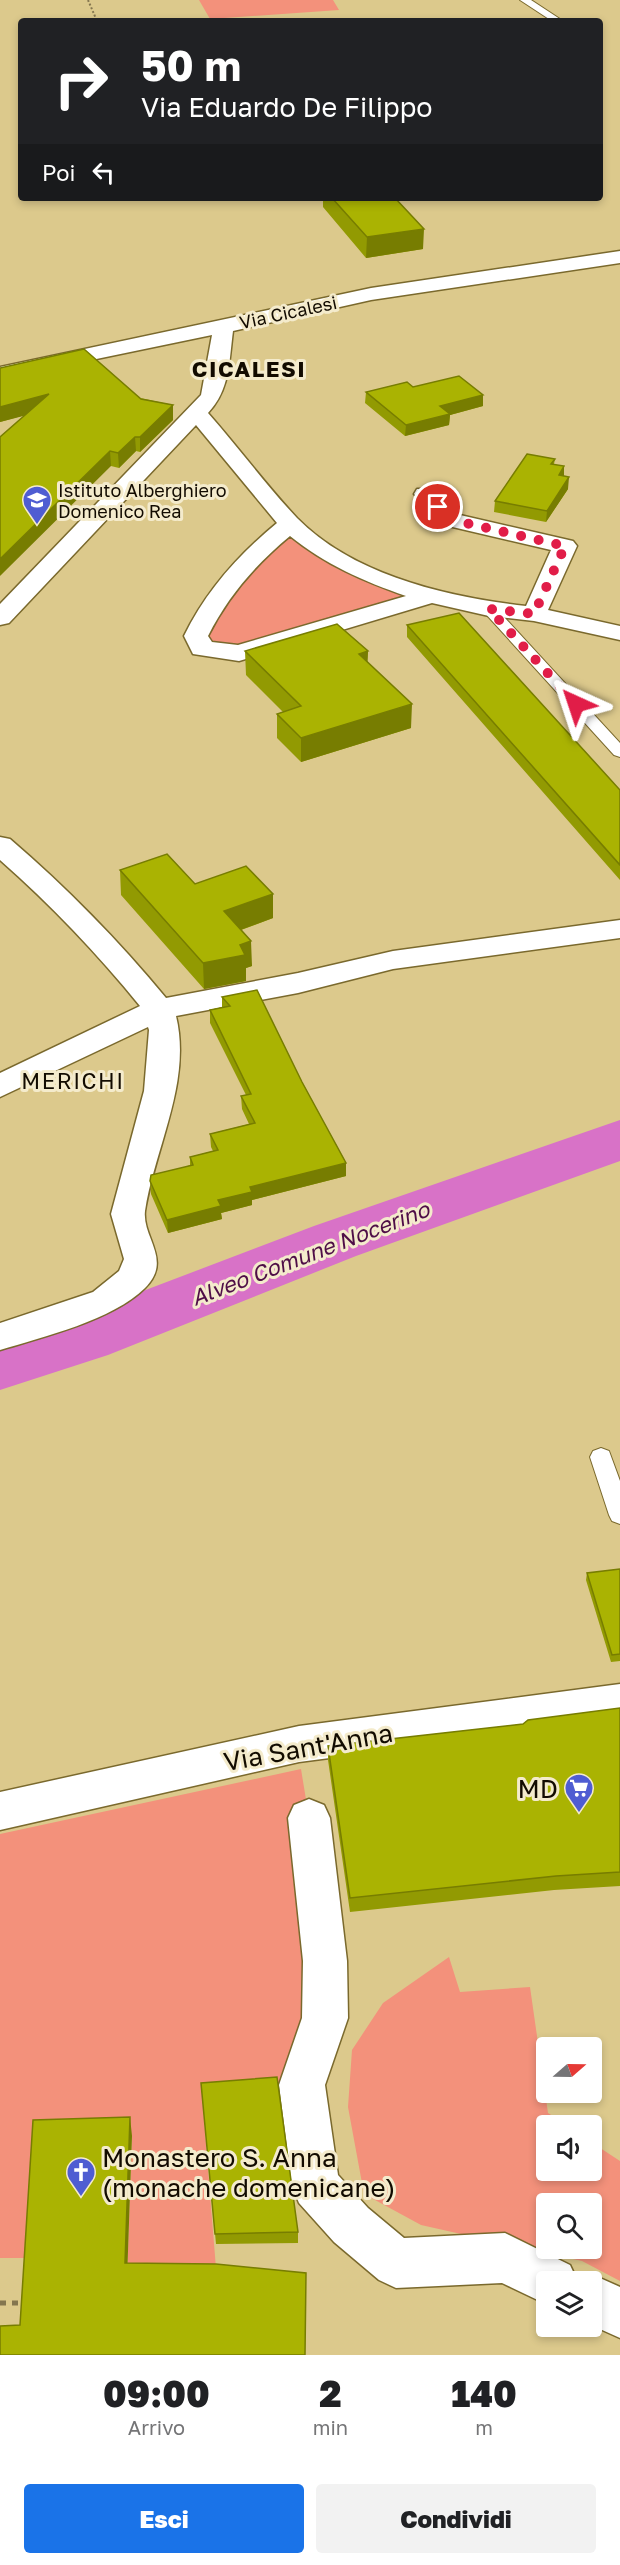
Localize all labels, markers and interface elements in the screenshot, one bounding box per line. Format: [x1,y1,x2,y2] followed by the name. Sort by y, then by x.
[141,40,241,90] text: 50 m
[42,42,120,120] icon: right
[141,91,432,123] text: Via Eduardo De Filippo
[87,156,120,189] icon: left
[42,159,75,186] text: Poi
[237,291,339,333] street label: Via Cicalesi
[192,355,306,382] district label: CICALESI
[58,479,227,522] place label: Istituto Alberghiero Domenico Rea
[412,481,463,532] pin
[21,484,53,526] school or university icon: Istituto Alberghiero Domenico Rea
[421,490,454,523] icon: arrive
[544,672,608,736] position arrow
[21,1067,125,1094] district label: MERICHI
[187,1194,435,1311] water label: Alveo Comune Nocerino
[221,1717,395,1777] street label: Via Sant'Anna
[563,1772,595,1814] supermarket icon: MD
[517,1773,558,1804] place label: MD
[536,2037,602,2103] north arrow
[536,2037,602,2337] map controls
[536,2115,602,2181] button: sound
[102,2142,395,2203] place label: Monastero S. Anna (monache domenicane)
[65,2156,97,2198] church icon: Monastero S. Anna (monache domenicane)
[536,2193,602,2259] button: search
[536,2271,602,2337] button: layers
[103,2372,210,2415] text: 09:00
[319,2372,342,2415] text: 2
[451,2372,517,2415] text: 140
[128,2415,185,2439] text: Arrivo
[313,2415,348,2439] text: min
[475,2415,493,2439] text: m
[24,2484,304,2553] button: Esci
[316,2484,596,2553] button: Condividi

